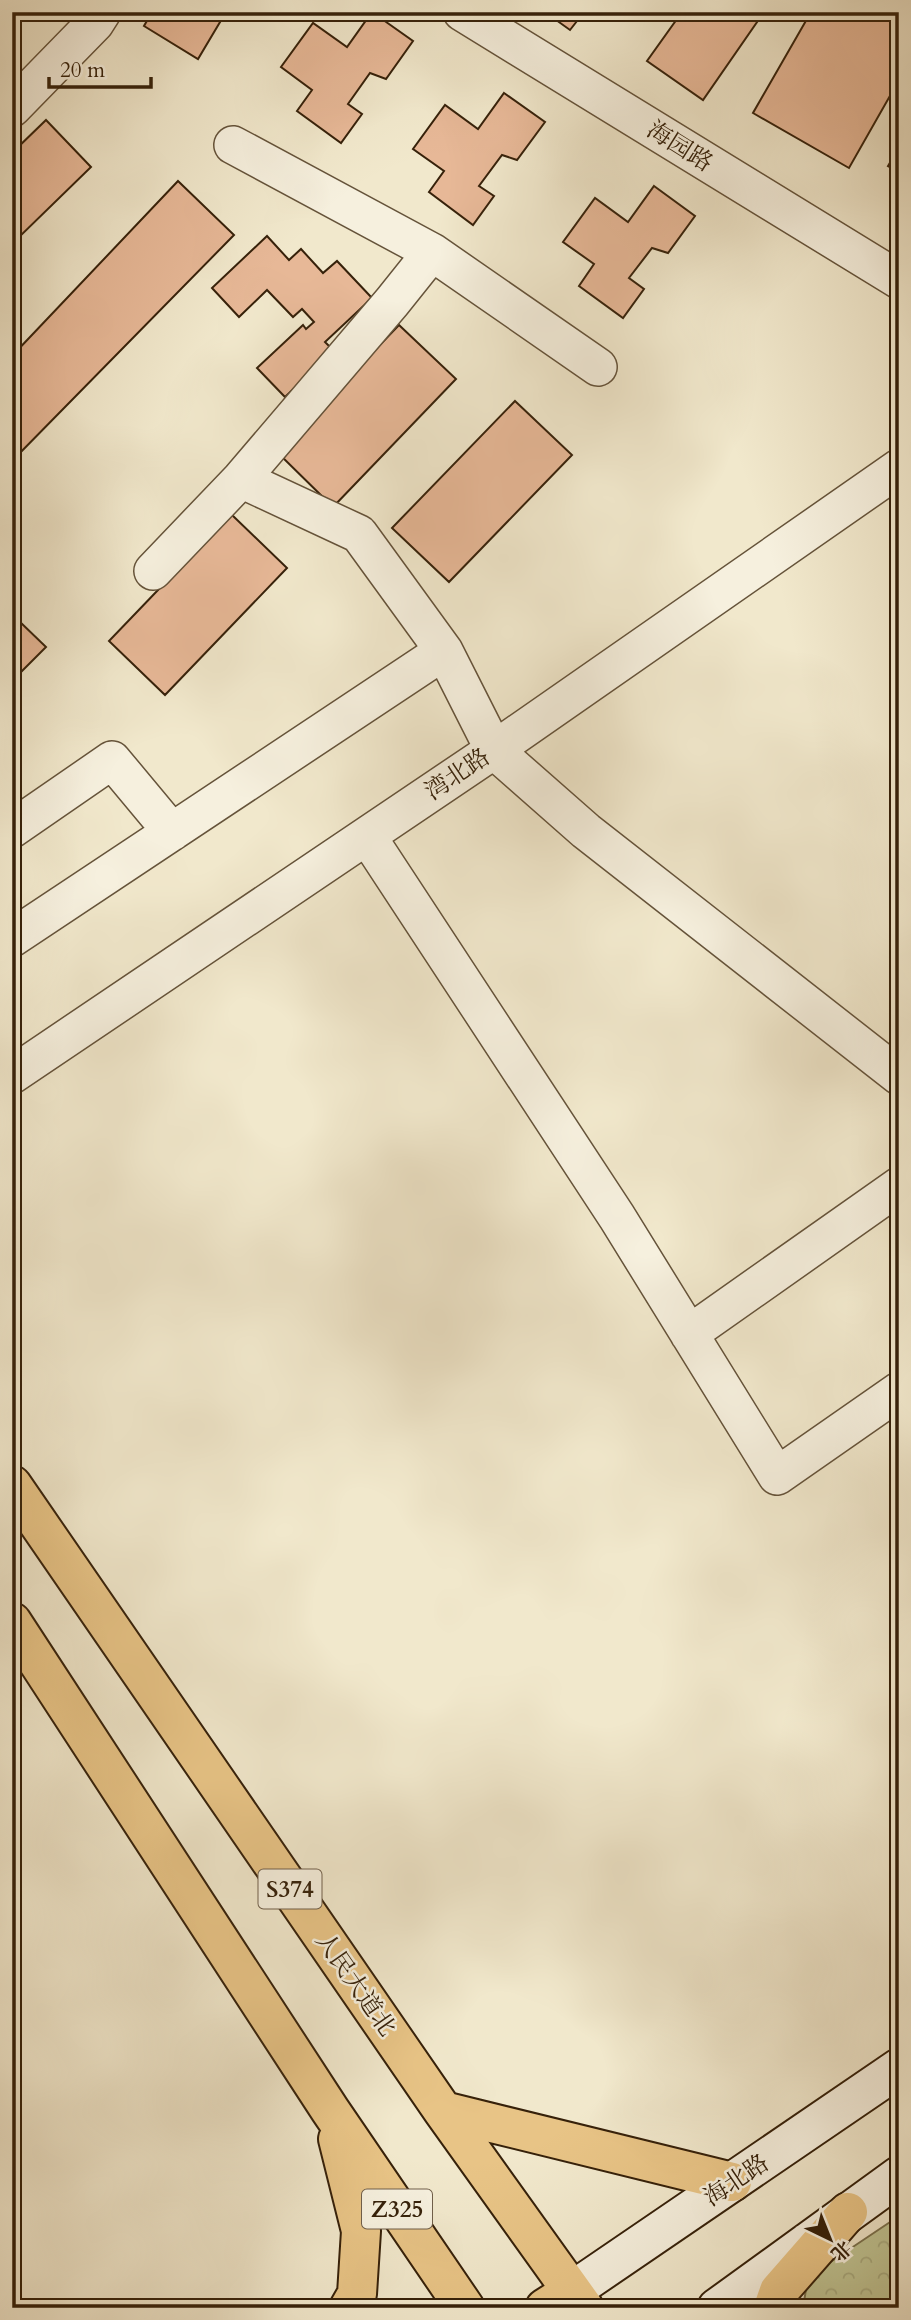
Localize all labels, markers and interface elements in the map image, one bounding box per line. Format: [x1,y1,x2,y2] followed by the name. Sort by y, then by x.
[49,46,150,90] scale bar
[60,56,105,85] text: 20 m
[640,113,719,179] street label: 海园路
[418,741,496,808] street label: 湾北路
[258,1870,322,1908] road number: S374
[308,1926,404,2043] street label: 人民大道北
[697,2147,775,2214] street label: 海北路
[362,2190,432,2228] road number: Z325
[796,2204,866,2274] north arrow
[825,2235,857,2267] text: 北

